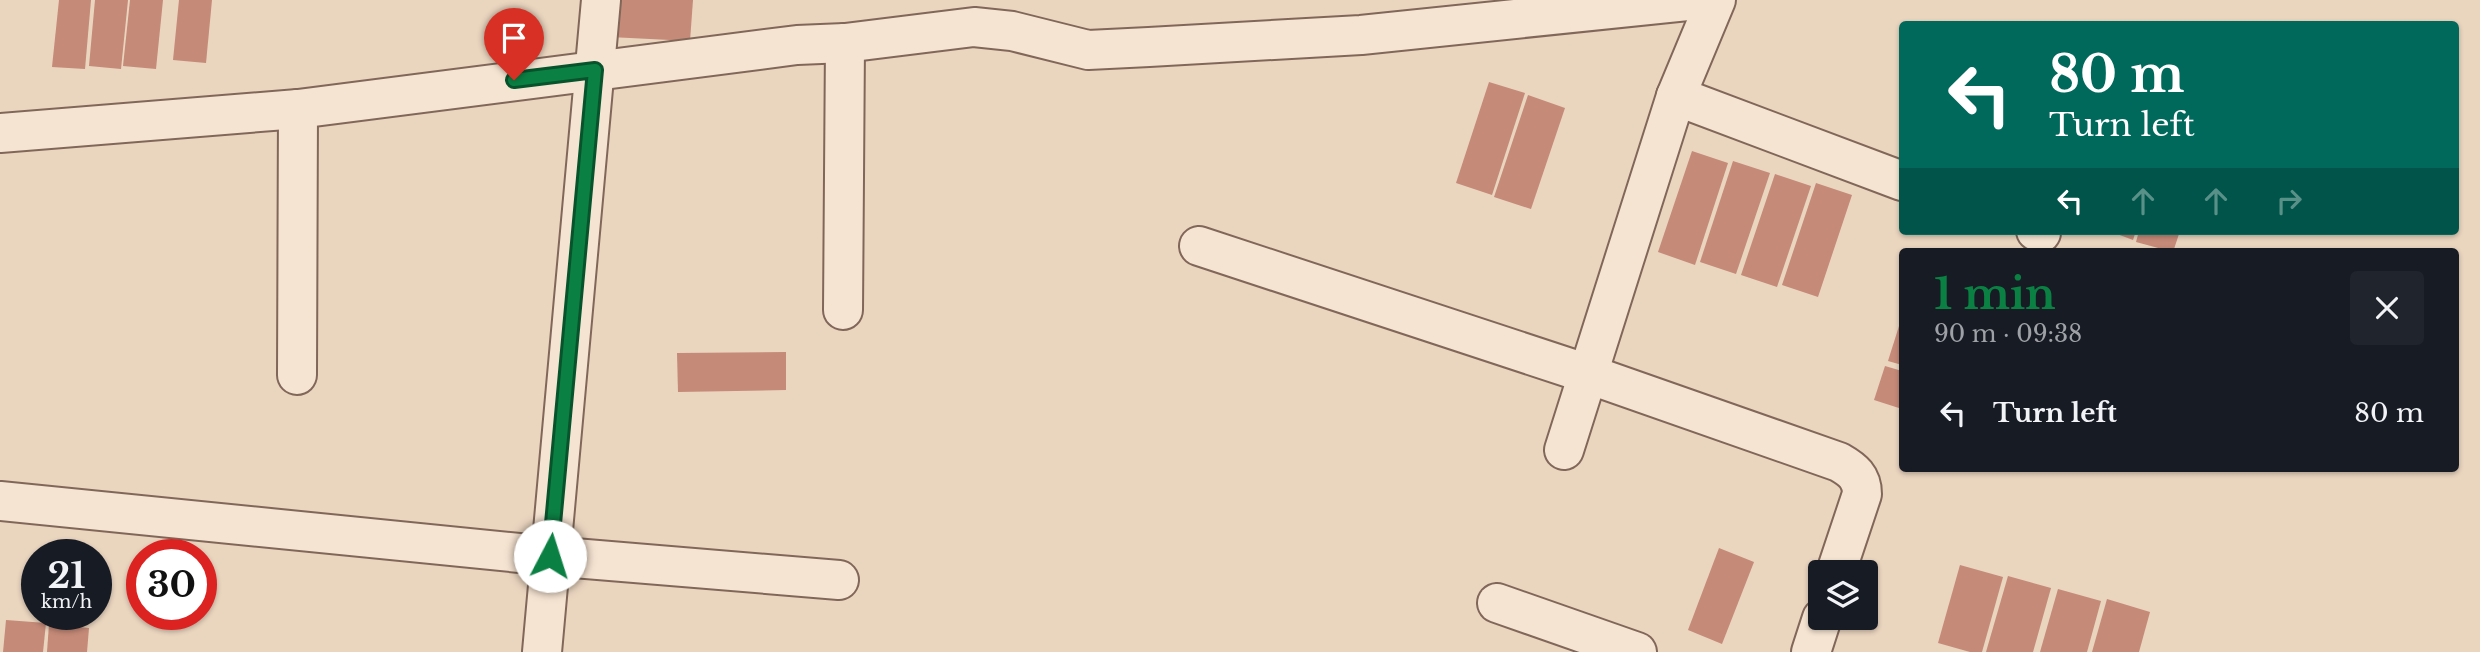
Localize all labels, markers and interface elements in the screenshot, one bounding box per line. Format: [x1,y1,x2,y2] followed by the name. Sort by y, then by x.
[484,8,544,80] pin
[495,19,533,57] icon: arrive
[2049,44,2184,105] text: 80 m
[1934,49,2025,140] icon: left
[2049,105,2195,145] text: Turn left
[2051,182,2089,220] icon: left
[2124,182,2162,220] icon: ahead
[2197,182,2235,220] icon: ahead
[2270,182,2308,220] icon: right
[1934,268,2056,320] text: 1 min
[2350,271,2424,345] button: close
[1934,320,2082,348] text: 90 m · 09:38
[1934,394,1972,432] icon: left
[1993,397,2117,429] text: Turn left
[2354,397,2424,429] text: 80 m
[513,519,587,593] position arrow
[126,539,217,630] speed limit sign: 30
[47,554,86,597] text: 21
[1808,560,1878,630] map controls
[1808,560,1878,630] button: layers
[41,591,92,613] text: km/h

